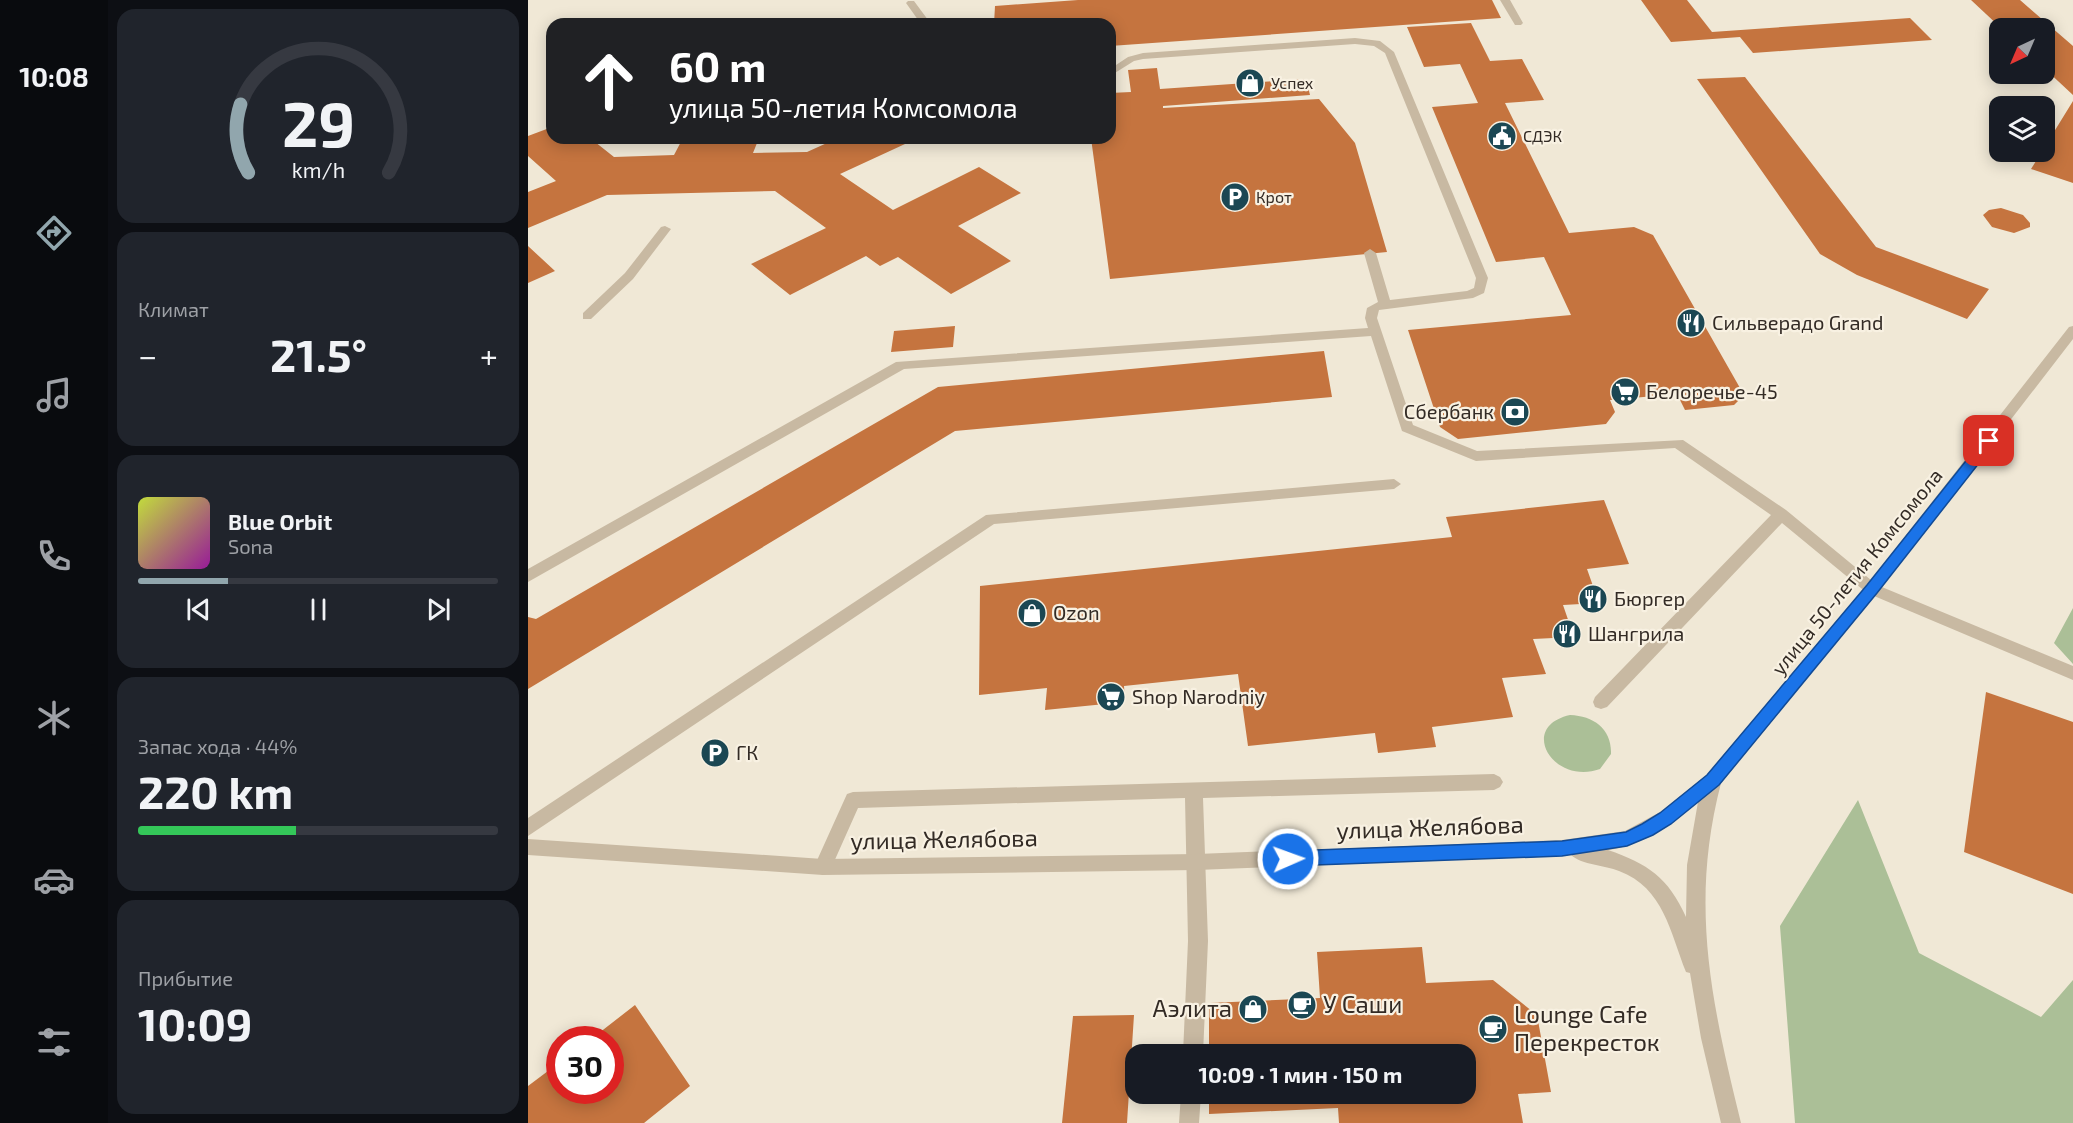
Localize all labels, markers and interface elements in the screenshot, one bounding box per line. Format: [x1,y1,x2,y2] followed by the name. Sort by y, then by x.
[1989,18,2055,84] north arrow
[1989,18,2055,162] map controls
[669,40,766,90] text: 60 m
[570,42,648,120] icon: ahead
[19,60,89,92] text: 10:08
[1234,67,1266,99] shop icon: Успех
[1271,73,1314,92] place label: Успех
[281,85,355,160] text: 29
[669,91,1018,123] text: улица 50-летия Комсомола
[1989,96,2055,162] button: layers
[1486,120,1518,152] public building icon: СДЭК
[1523,126,1562,145] place label: СДЭК
[291,157,345,182] text: km/h
[1219,181,1251,213] parking icon: Крот
[1256,187,1292,206] place label: Крот
[33,212,75,254] icon: directions
[138,297,209,321] text: Климат
[1675,307,1707,339] restaurant icon: Сильверадо Grand
[1712,310,1883,334] place label: Сильверадо Grand
[270,327,367,381] text: 21.5°
[138,335,157,375] text: −
[480,335,498,375] text: +
[33,374,75,416] icon: music
[1609,376,1641,408] supermarket icon: Белоречье-45
[1646,379,1778,403] place label: Белоречье-45
[1499,396,1531,428] bank icon: Сбербанк
[1404,399,1494,423] place label: Сбербанк
[1963,415,2014,466] pin
[1972,424,2005,457] icon: arrive
[1766,463,1948,680] street label: улица 50-летия Комсомола
[228,508,332,534] text: Blue Orbit
[228,534,273,558] text: Sona
[33,535,75,577] icon: phone
[1577,583,1609,615] restaurant icon: Бюргер
[1614,586,1685,610] place label: Бюргер
[182,593,215,626] icon: previous
[302,593,335,626] icon: pause
[422,593,455,626] icon: next
[1016,597,1048,629] shop icon: Ozon
[1053,600,1100,624] place label: Ozon
[1551,618,1583,650] restaurant icon: Шангрила
[1588,621,1684,645] place label: Шангрила
[1095,681,1127,713] supermarket icon: Shop Narodniy
[1132,684,1265,708] place label: Shop Narodniy
[33,697,75,739] icon: climate
[138,734,297,758] text: Запас хода · 44%
[699,737,731,769] parking icon: ГК
[736,740,758,764] place label: ГК
[138,764,293,818] text: 220 km
[1336,809,1524,845] street label: улица Желябова
[850,822,1038,856] street label: улица Желябова
[1256,827,1320,891] position arrow
[33,859,75,901] icon: car
[138,966,233,990] text: Прибытие
[1286,989,1318,1021] cafe icon: У Саши
[1323,989,1402,1018] place label: У Саши
[1153,993,1232,1022] place label: Аэлита
[1237,993,1269,1025] shop icon: Аэлита
[138,996,252,1050] text: 10:09
[1514,999,1660,1056] place label: Lounge Cafe Перекресток
[1477,1013,1509,1045] cafe icon: Lounge Cafe Перекресток
[33,1021,75,1063] icon: filters
[546,1026,624,1104] speed limit sign: 30
[1199,1061,1402,1087] text: 10:09 · 1 мин · 150 m

